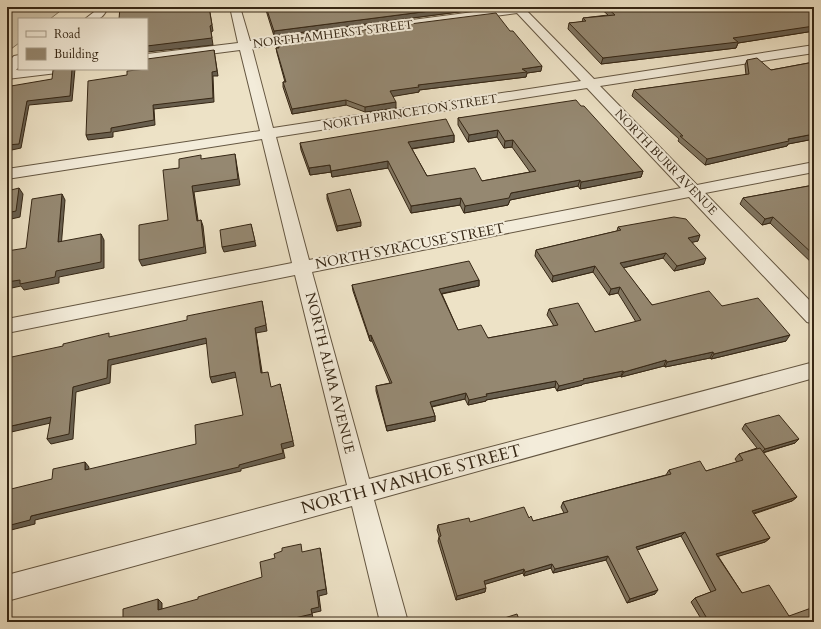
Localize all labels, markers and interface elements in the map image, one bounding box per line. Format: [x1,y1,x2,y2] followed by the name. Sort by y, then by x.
[252,16,414,52] street label: NORTH AMHERST STREET
[18,18,148,70] legend
[54,26,81,42] text: Road
[54,46,99,62] text: Building
[322,90,499,134] street label: NORTH PRINCETON STREET
[611,106,721,218] street label: NORTH BURR AVENUE
[314,218,506,274] street label: NORTH SYRACUSE STREET
[301,290,359,456] street label: NORTH ALMA AVENUE
[298,438,524,520] street label: NORTH IVANHOE STREET

